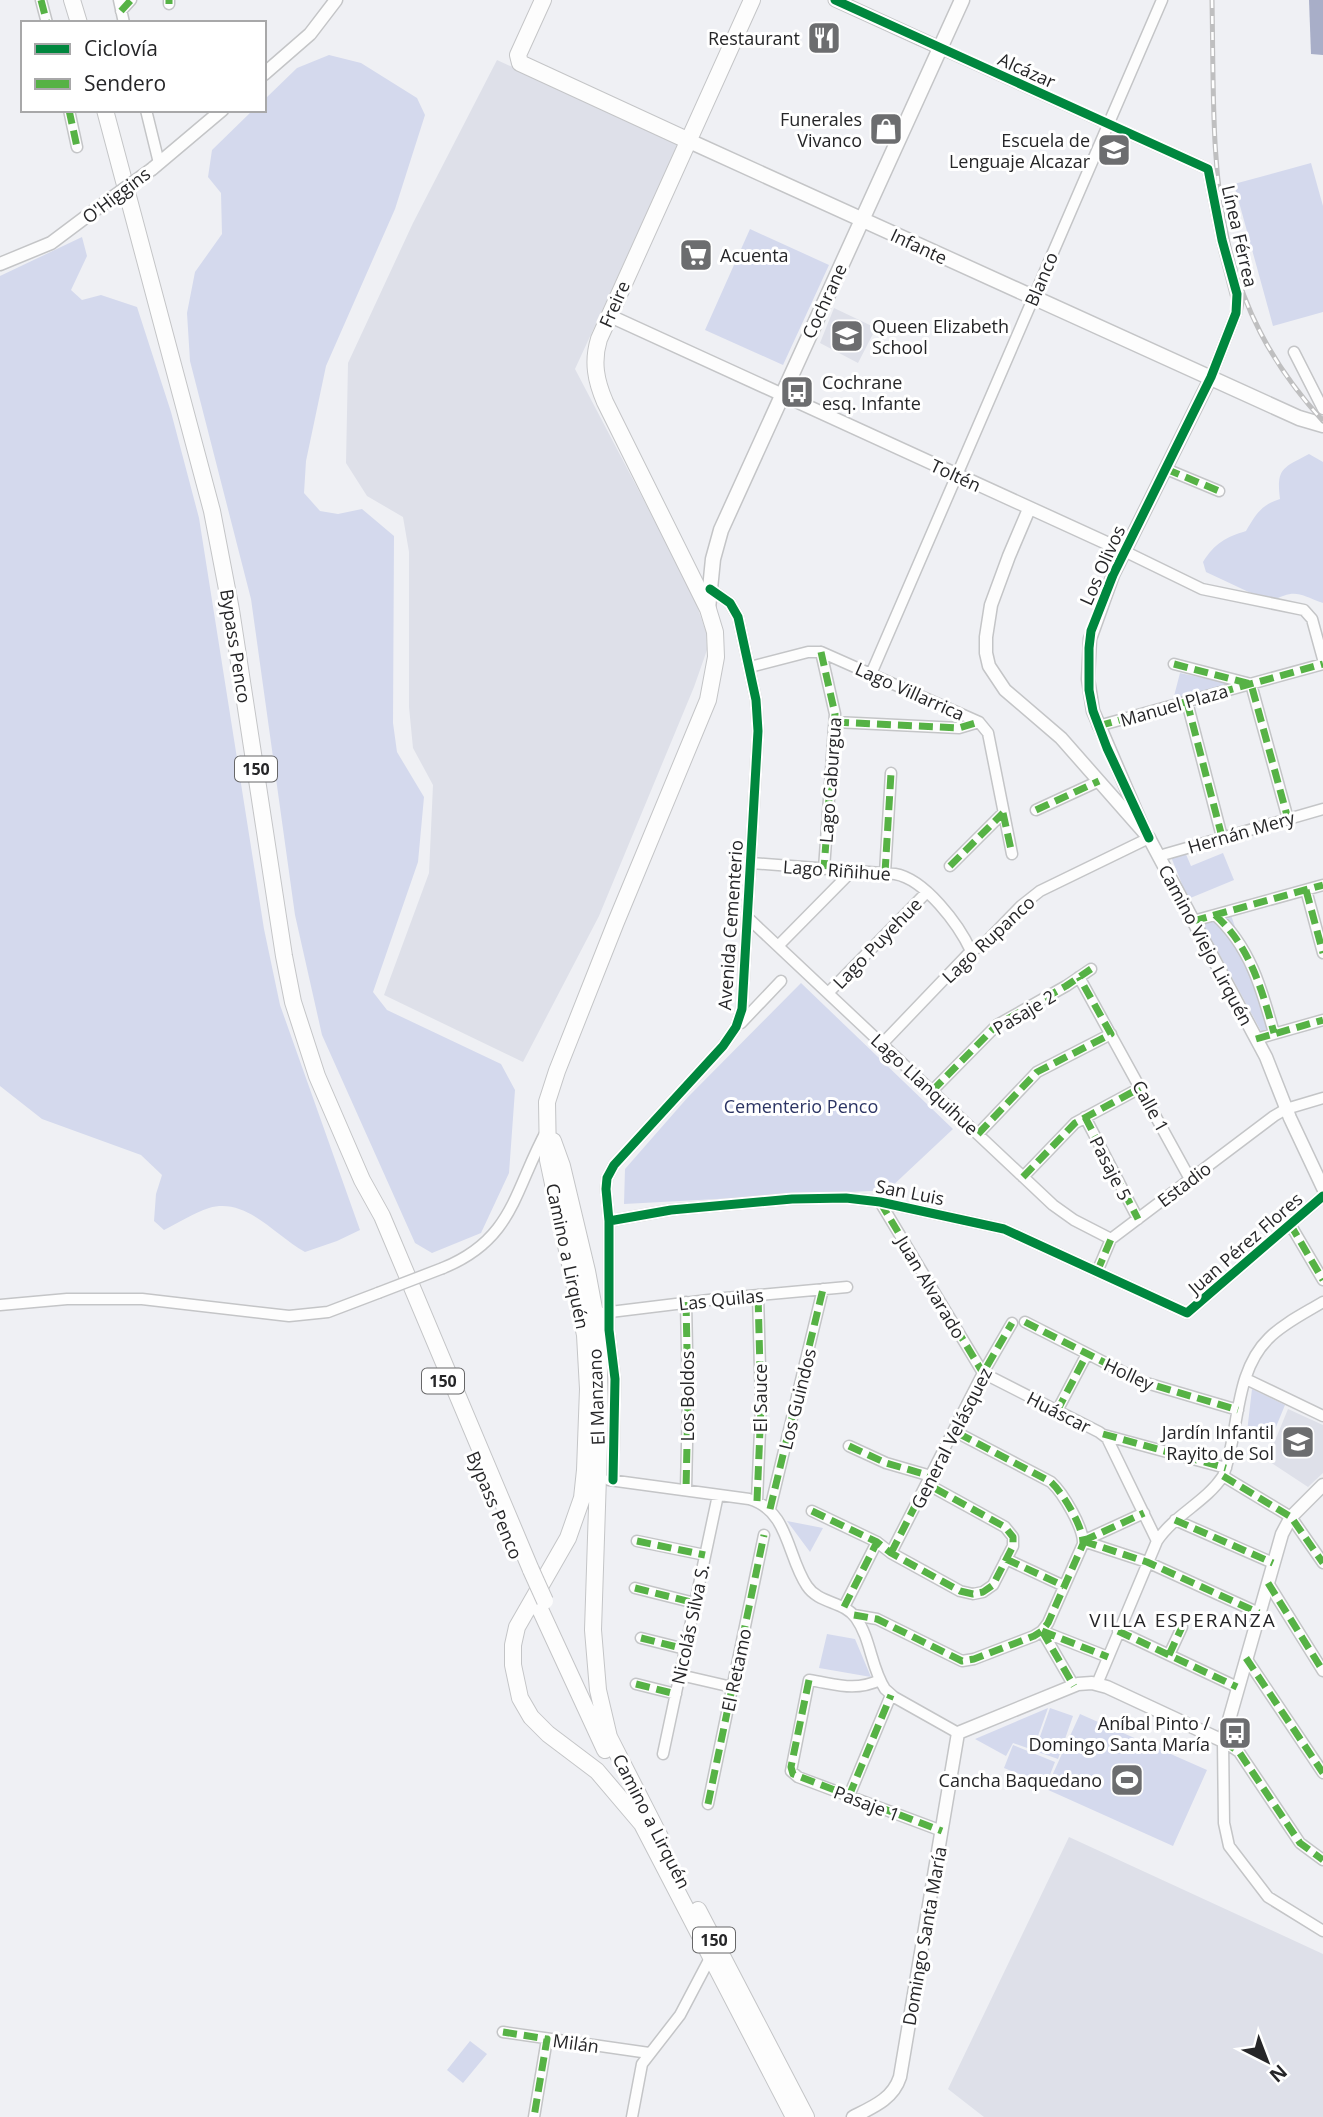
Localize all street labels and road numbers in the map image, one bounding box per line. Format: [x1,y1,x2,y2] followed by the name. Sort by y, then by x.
[995,47,1060,93] street label: Alcázar
[77,161,155,229] street label: O'Higgins
[1217,183,1263,289] street label: Línea Férrea
[887,223,951,269] street label: Infante
[1019,248,1063,310] street label: Blanco
[796,260,852,342] street label: Cochrane
[593,277,635,331] street label: Freire
[927,453,985,497] street label: Toltén
[1074,521,1130,609] street label: Los Olivos
[215,587,257,705] street label: Bypass Penco
[852,656,968,726] street label: Lago Villarrica
[1117,678,1231,732] street label: Manuel Plaza
[814,716,846,844] street label: Lago Caburgua
[235,756,277,782] road number: 150
[1185,805,1298,859] street label: Hernán Mery
[712,839,748,1011] street label: Avenida Cementerio
[782,854,892,886] street label: Lago Riñihue
[1153,860,1259,1030] street label: Camino Viejo Lirquén
[937,890,1039,988] street label: Lago Rupanco
[827,892,927,994] street label: Lago Puyehue
[988,984,1060,1040] street label: Pasaje 2
[866,1028,984,1140] street label: Lago Llanquihue
[1127,1076,1175,1136] street label: Calle 1
[1085,1132,1137,1204] street label: Pasaje 5
[1152,1156,1216,1212] street label: Estadio
[874,1174,946,1210] street label: San Luis
[541,1181,595,1331] street label: Camino a Lirquén
[1181,1187,1307,1301] street label: Juan Pérez Flores
[890,1230,971,1343] street label: Juan Alvarado
[677,1283,765,1315] street label: Las Quilas
[773,1346,821,1452] street label: Los Guindos
[582,1348,610,1446] street label: El Manzano
[675,1351,699,1441] street label: Los Boldos
[1100,1352,1159,1396] street label: Holley
[905,1363,997,1513] street label: General Velásquez
[748,1364,772,1432] street label: El Sauce
[422,1368,464,1394] road number: 150
[1023,1386,1096,1439] street label: Huáscar
[462,1447,528,1563] street label: Bypass Penco
[666,1562,714,1686] street label: Nicolás Silva S.
[715,1626,757,1714] street label: El Retamo
[608,1749,696,1893] street label: Camino a Lirquén
[830,1779,904,1827] street label: Pasaje 1
[896,1845,952,2027] street label: Domingo Santa María
[693,1928,735,1952] road number: 150
[551,2028,601,2058] street label: Milán

